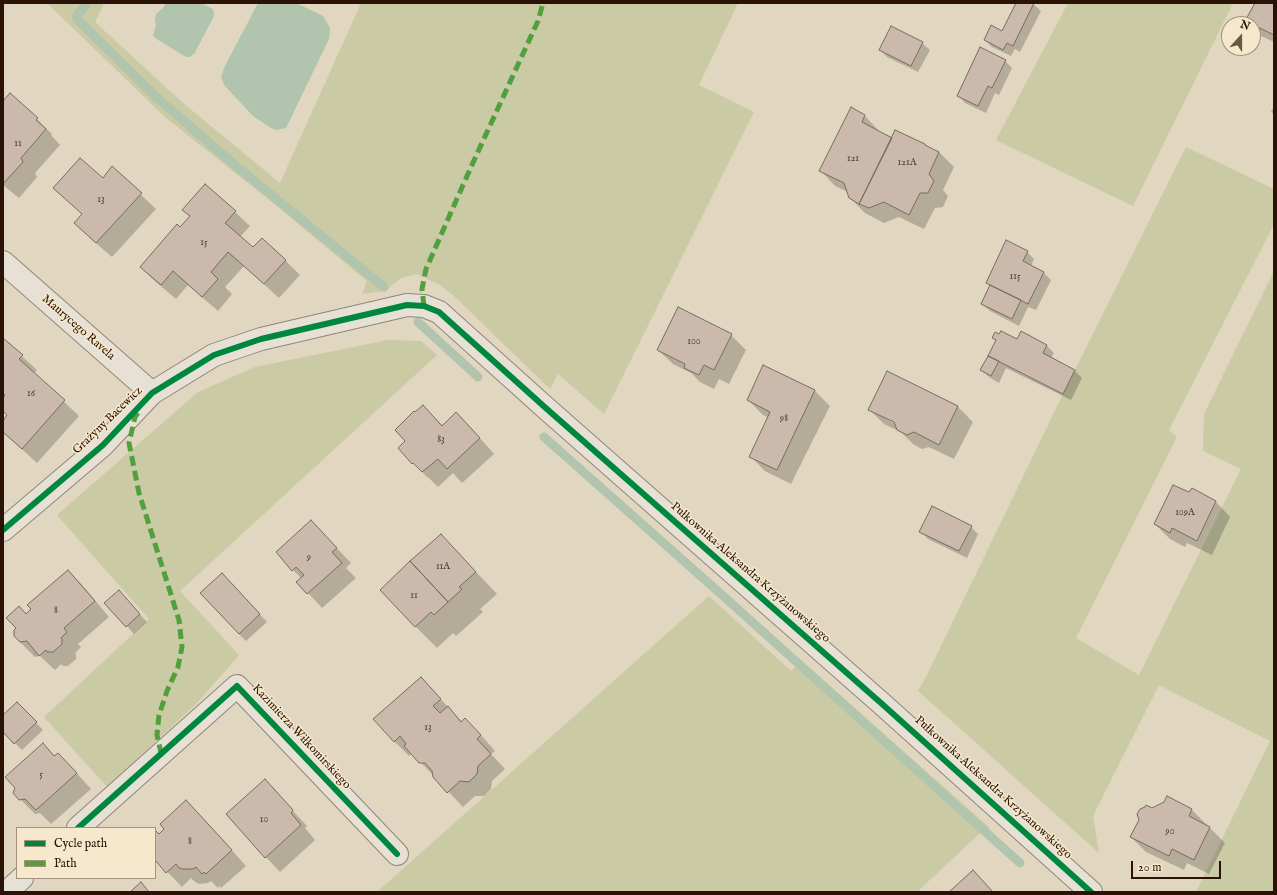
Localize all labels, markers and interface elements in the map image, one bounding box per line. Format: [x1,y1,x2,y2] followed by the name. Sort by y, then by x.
[1221,16,1261,56] north arrow
[1238,17,1252,34] text: N
[14,138,22,150] house number: 11
[847,153,859,165] house number: 121
[898,157,916,169] house number: 121A
[97,194,105,206] house number: 13
[200,237,208,249] house number: 15
[1009,271,1021,283] house number: 115
[38,292,118,364] street label: Maurycego Ravela
[687,336,701,348] house number: 100
[70,384,146,458] street label: Grażyny Bacewicz
[27,388,35,400] house number: 16
[780,413,788,425] house number: 98
[437,434,445,446] house number: 83
[667,500,833,646] street label: Pułkownika Aleksandra Krzyżanowskiego
[1175,507,1195,519] house number: 109A
[307,552,311,564] house number: 9
[436,561,450,573] house number: 11A
[410,590,418,602] house number: 11
[54,605,58,617] house number: 8
[249,682,353,792] street label: Kazimierza Wiłkomirskiego
[911,714,1075,862] street label: Pułkownika Aleksandra Krzyżanowskiego
[424,722,432,734] house number: 13
[39,769,43,781] house number: 5
[260,814,268,826] house number: 10
[1165,826,1175,838] house number: 90
[16,827,156,879] legend
[54,836,107,851] text: Cycle path
[188,836,192,848] house number: 8
[1133,853,1223,879] scale bar
[54,856,77,871] text: Path
[1138,860,1161,875] text: 20 m

